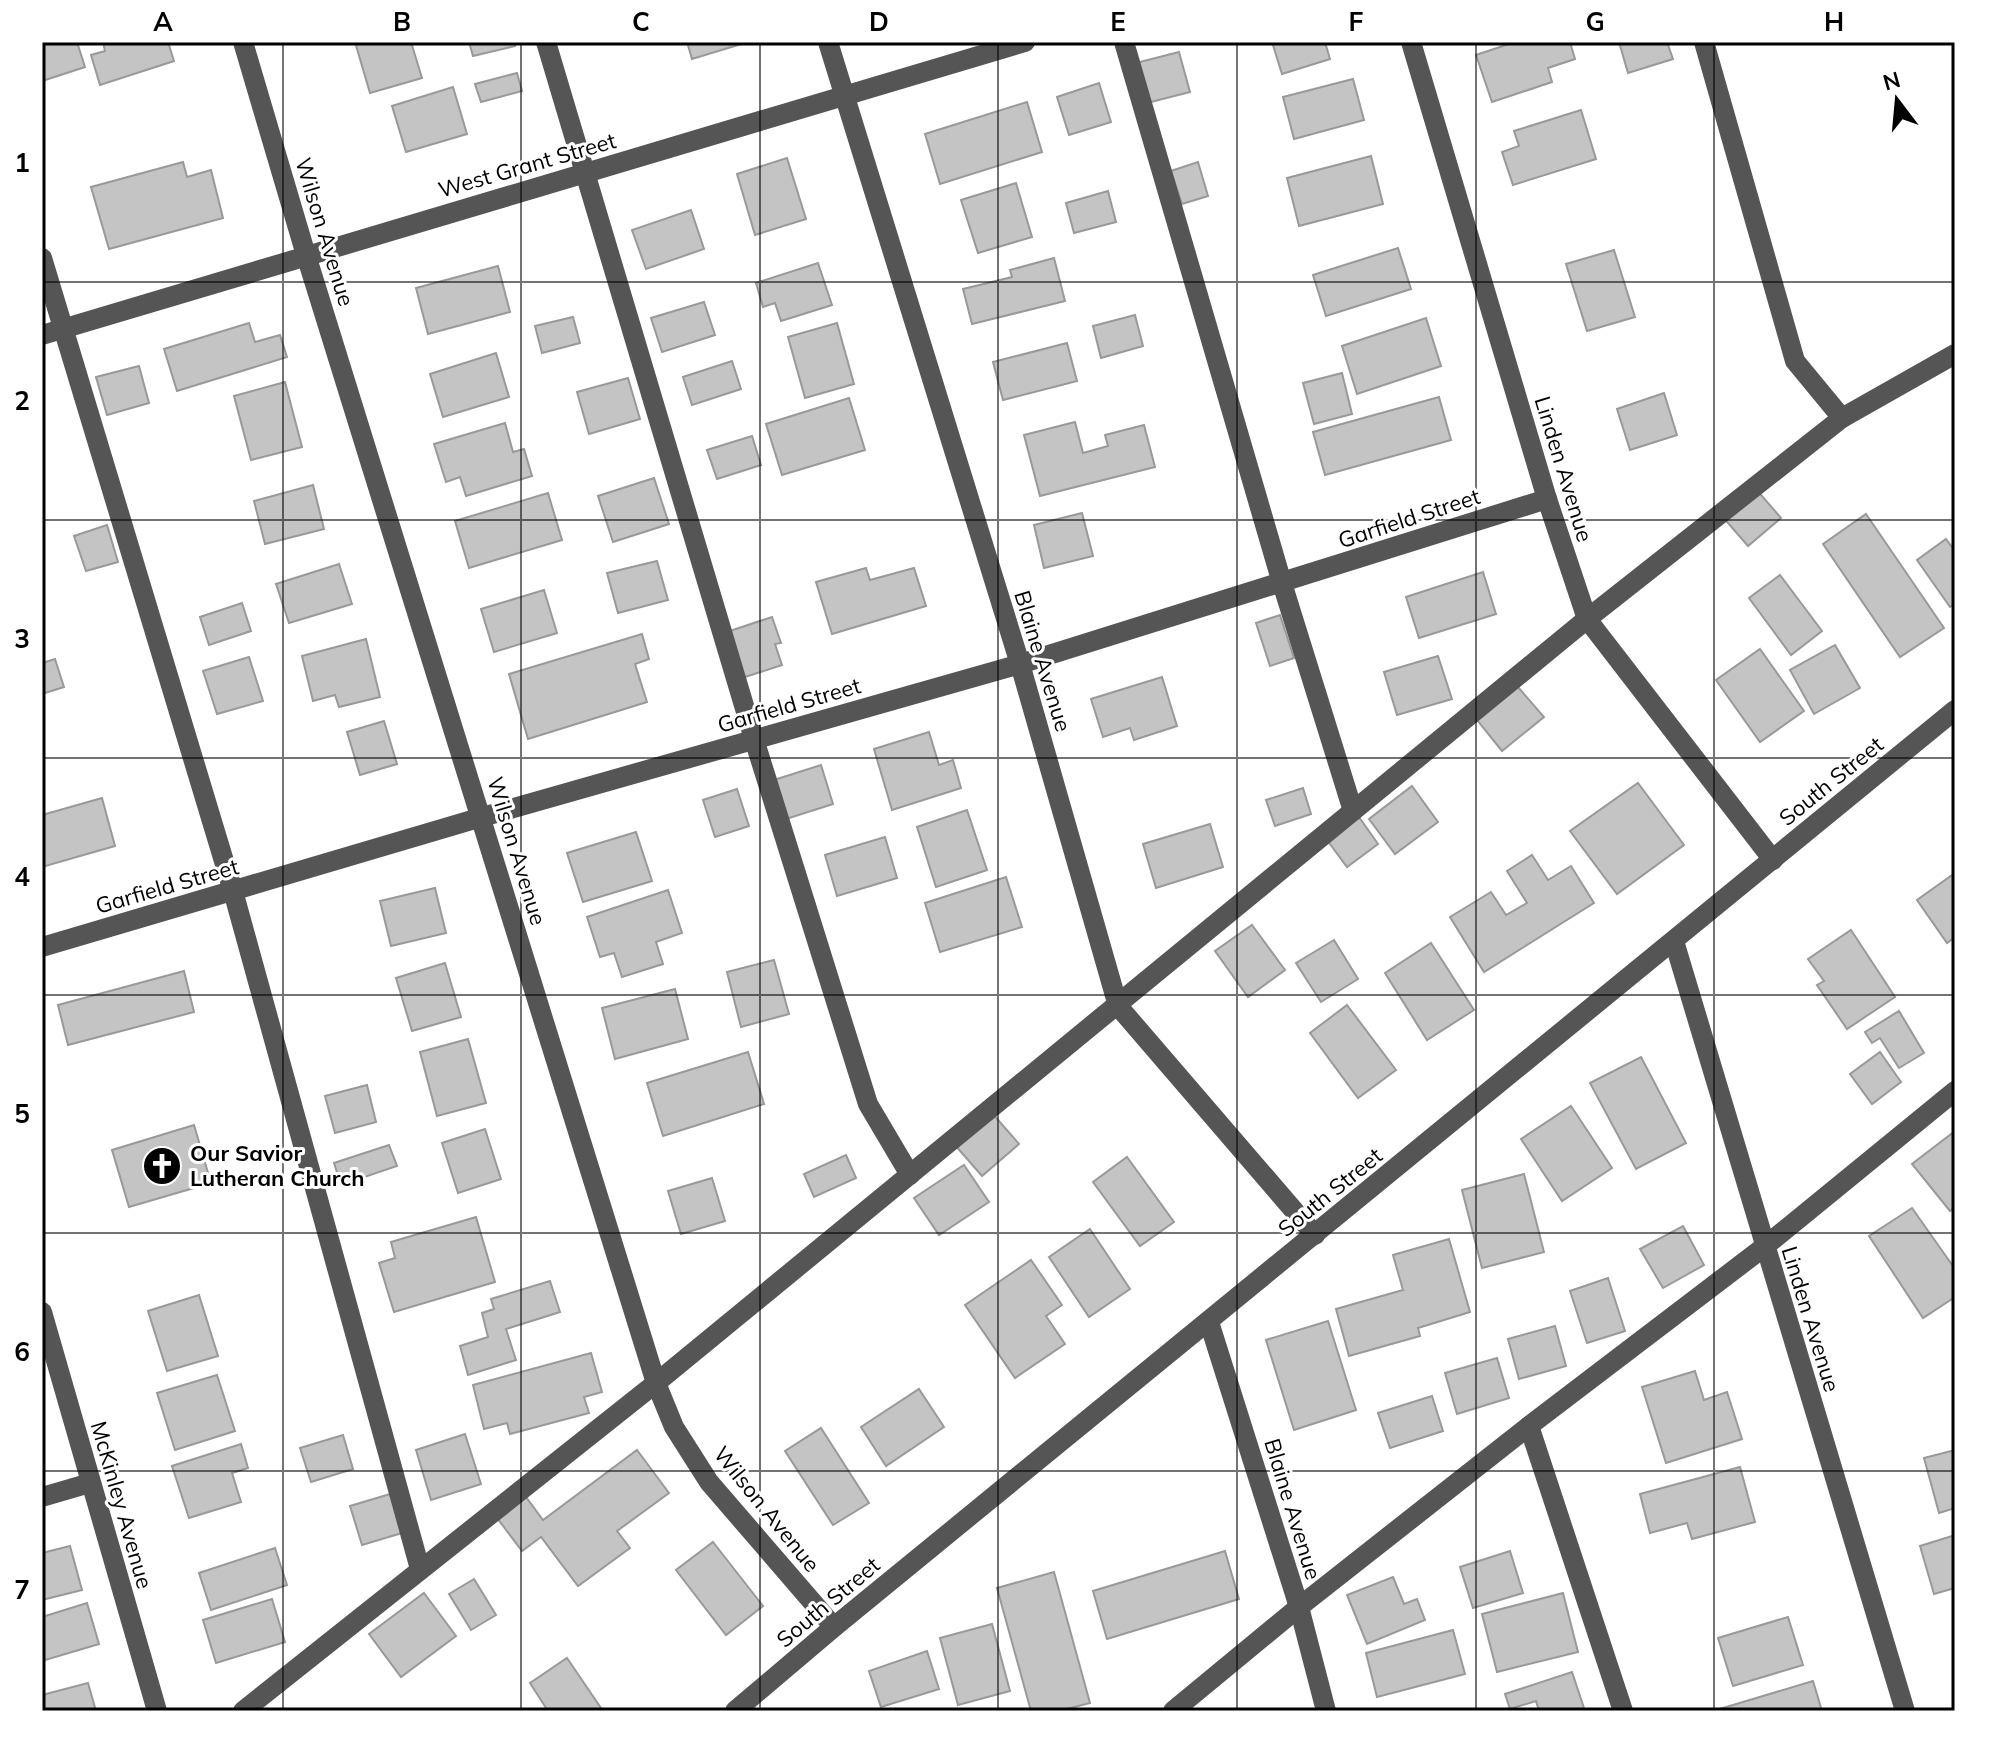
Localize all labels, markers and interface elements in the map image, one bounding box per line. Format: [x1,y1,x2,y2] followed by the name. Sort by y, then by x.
[153,5,173,38] text: A
[393,5,411,38] text: B
[632,5,650,38] text: C
[869,5,889,38] text: D
[1110,5,1126,38] text: E
[1349,5,1364,38] text: F
[1585,5,1605,38] text: G
[1824,5,1844,38] text: H
[1857,60,1937,140] north arrow
[1880,65,1903,97] text: N
[435,126,619,204] street label: West Grant Street
[14,146,30,179] text: 1
[289,154,361,310] street label: Wilson Avenue
[14,384,30,417] text: 2
[1529,393,1599,545] street label: Linden Avenue
[1335,482,1484,554] street label: Garfield Street
[1008,587,1078,735] street label: Blaine Avenue
[14,622,30,655] text: 3
[714,671,864,739] street label: Garfield Street
[1773,730,1889,832] street label: South Street
[481,773,553,929] street label: Wilson Avenue
[92,852,242,920] street label: Garfield Street
[14,860,30,893] text: 4
[14,1097,30,1130] text: 5
[190,1139,365,1192] place label: Our Savior Lutheran Church
[1272,1141,1388,1243] street label: South Street
[141,1145,183,1187] church icon: Our Savior Lutheran Church
[1776,1243,1846,1395] street label: Linden Avenue
[14,1335,30,1368] text: 6
[85,1418,159,1592] street label: McKinley Avenue
[1258,1435,1328,1583] street label: Blaine Avenue
[708,1440,826,1578] street label: Wilson Avenue
[771,1551,886,1653] street label: South Street
[14,1573,30,1606] text: 7

